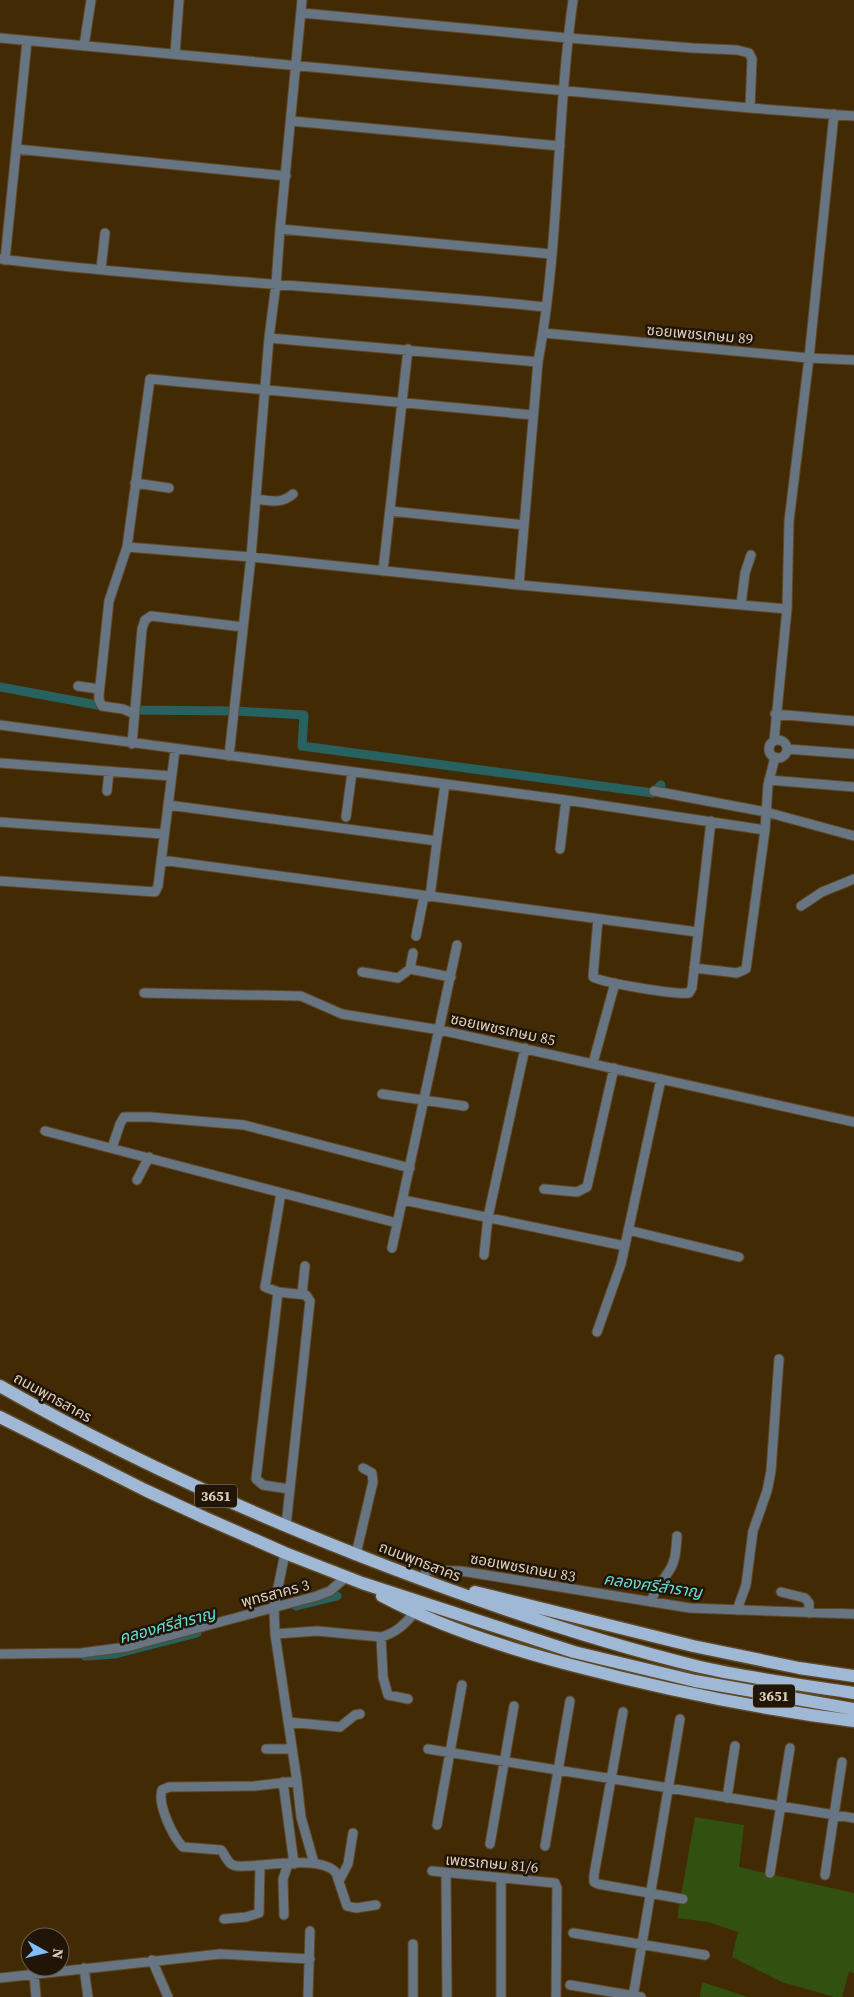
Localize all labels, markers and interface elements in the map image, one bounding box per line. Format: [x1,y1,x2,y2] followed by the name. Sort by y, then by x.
[646,319,754,349] street label: ซอยเพชรเกษม 89
[449,1008,557,1050] street label: ซอยเพชรเกษม 85
[10,1367,96,1427] street label: ถนนพุทธสาคร
[195,1484,237,1508] road number: 3651
[376,1536,464,1586] street label: ถนนพุทธสาคร
[469,1547,577,1587] street label: ซอยเพชรเกษม 83
[602,1567,705,1603] water label: คลองศรีสำราญ
[239,1574,311,1612] street label: พุทธสาคร 3
[116,1601,219,1648] water label: คลองศรีสำราญ
[753,1684,795,1708] road number: 3651
[445,1848,539,1878] street label: เพชรเกษม 81/6
[20,1927,70,1977] north arrow
[47,1947,68,1960] text: N

